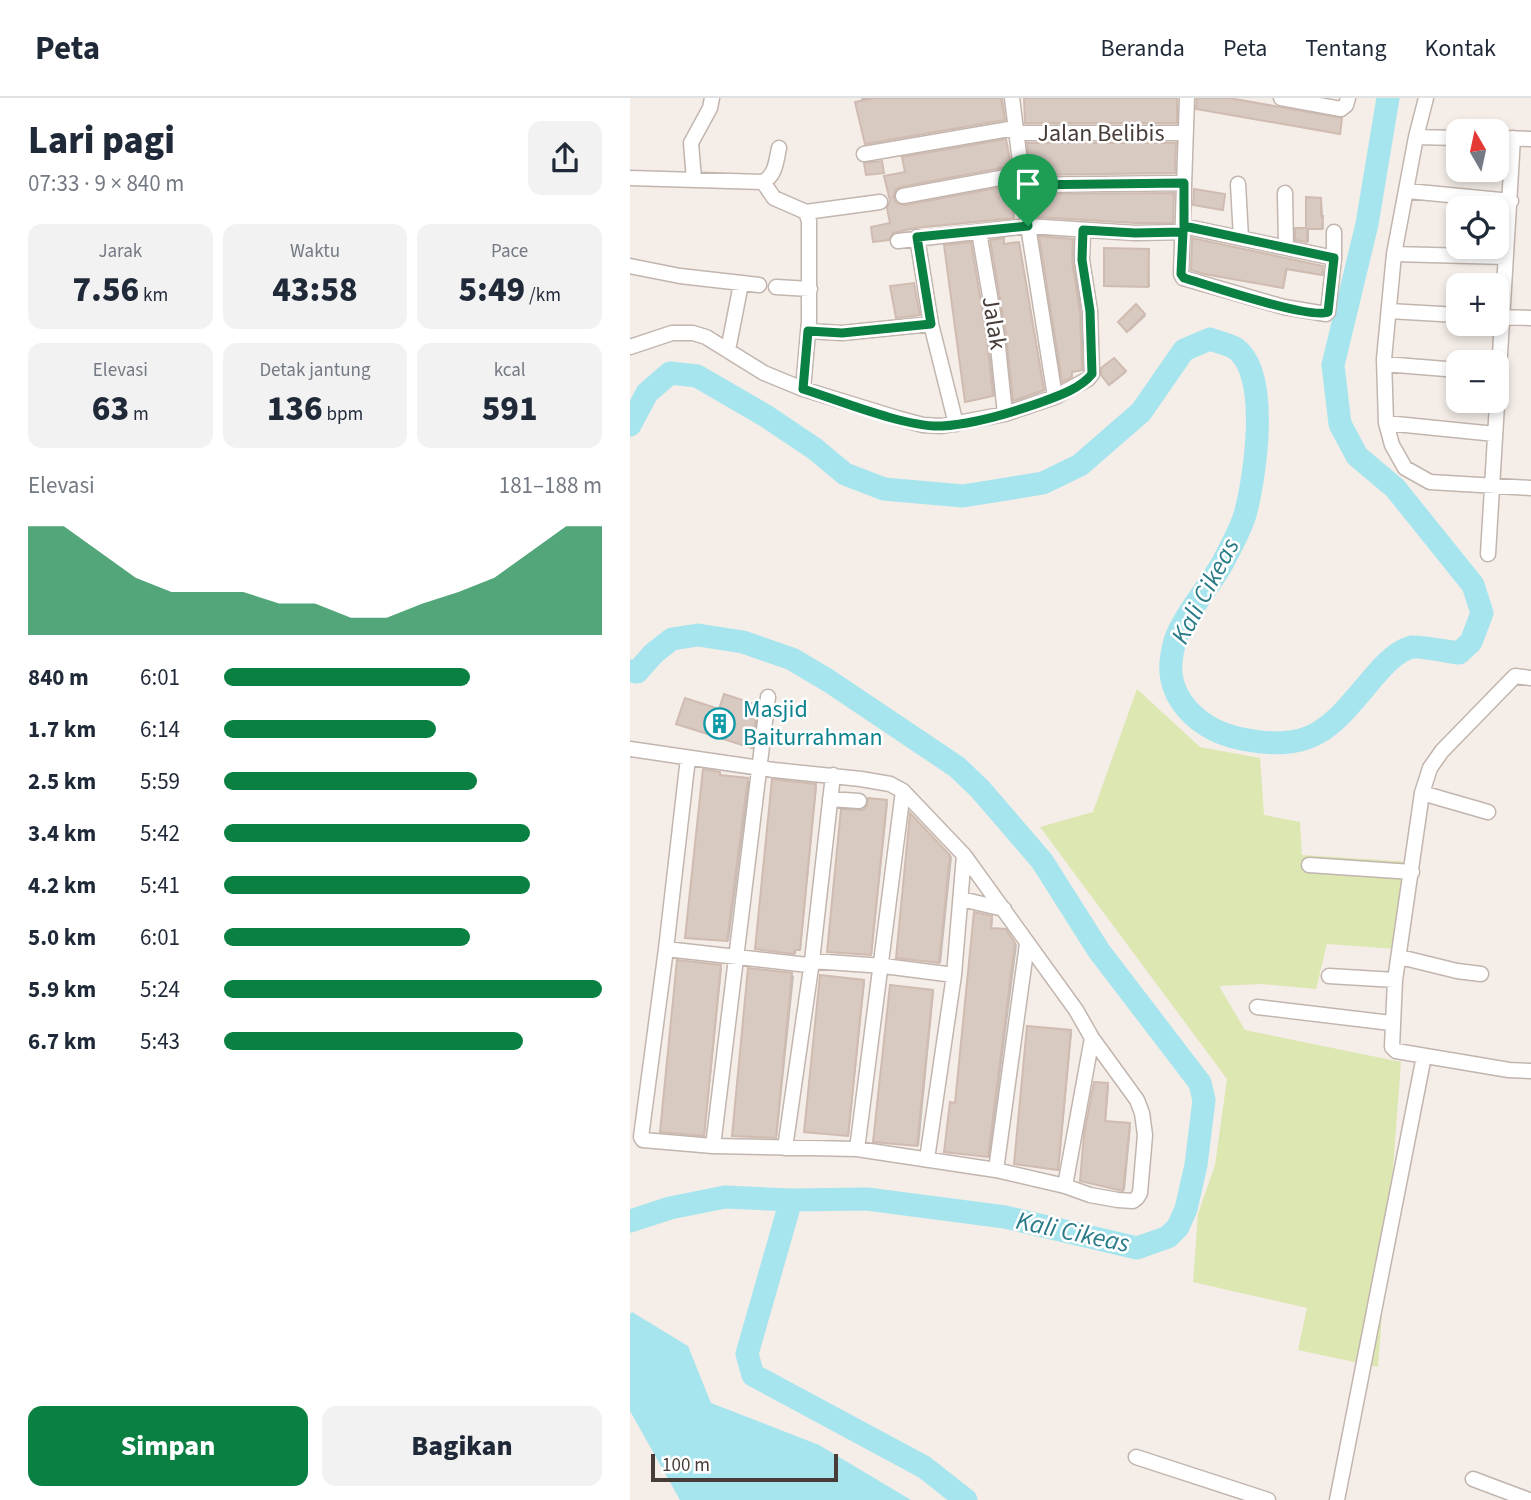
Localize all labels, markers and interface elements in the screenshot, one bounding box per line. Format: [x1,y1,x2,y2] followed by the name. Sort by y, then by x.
[35,25,100,72] text: Peta
[1101,31,1185,66] text: Beranda
[1223,31,1267,66] text: Peta
[1305,31,1387,66] text: Tentang
[1425,31,1496,66] text: Kontak
[28,114,175,168] text: Lari pagi
[1037,116,1165,151] street label: Jalan Belibis
[1446,119,1508,182] north arrow
[1446,119,1509,413] map controls
[528,121,602,195] button: share
[998,154,1058,226] pin
[1009,165,1047,203] icon: arrive
[28,167,184,200] text: 07:33 · 9 × 840 m
[1446,196,1509,259] button: locate
[98,238,142,265] text: Jarak
[290,238,340,265] text: Waktu
[491,238,528,265] text: Pace
[72,265,139,315] text: 7.56
[272,265,358,315] text: 43:58
[458,265,525,315] text: 5:49
[1446,273,1509,336] button: +
[139,282,168,309] text: km
[525,282,561,309] text: /km
[973,294,1016,352] street label: Jalak
[1446,350,1509,413] button: −
[93,357,148,384] text: Elevasi
[259,357,371,384] text: Detak jantung
[494,357,526,384] text: kcal
[92,384,129,434] text: 63
[267,384,323,434] text: 136
[482,384,538,434] text: 591
[129,401,149,428] text: m
[323,401,363,428] text: bpm
[28,469,95,502] text: Elevasi
[499,469,602,502] text: 181–188 m
[1162,531,1248,651] water label: Kali Cikeas
[28,661,89,694] text: 840 m
[140,661,180,694] text: 6:01
[743,692,883,755] place label: Masjid Baiturrahman
[703,706,737,740] building icon: Masjid Baiturrahman
[28,713,96,746] text: 1.7 km
[140,713,180,746] text: 6:14
[28,765,96,798] text: 2.5 km
[140,765,180,798] text: 5:59
[28,817,96,850] text: 3.4 km
[140,817,180,850] text: 5:42
[28,869,96,902] text: 4.2 km
[140,869,180,902] text: 5:41
[28,921,96,954] text: 5.0 km
[140,921,180,954] text: 6:01
[28,973,96,1006] text: 5.9 km
[140,973,180,1006] text: 5:24
[28,1025,96,1058] text: 6.7 km
[140,1025,180,1058] text: 5:43
[1013,1202,1133,1262] water label: Kali Cikeas
[28,1406,308,1486] button: Simpan
[322,1406,602,1486] button: Bagikan
[651,1451,838,1483] scale bar
[662,1452,710,1479] text: 100 m

